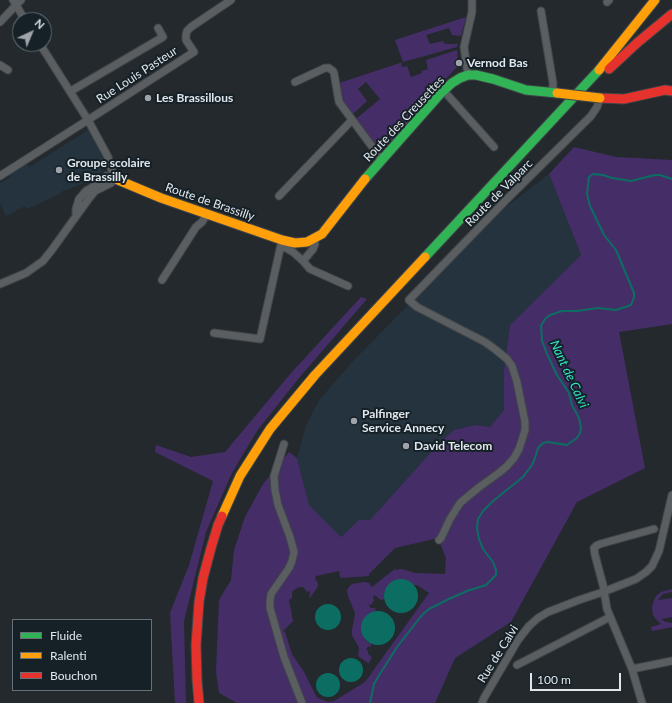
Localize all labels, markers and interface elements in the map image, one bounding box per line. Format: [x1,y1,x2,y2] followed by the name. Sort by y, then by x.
[12,12,52,52] north arrow
[32,16,48,31] text: N
[94,43,180,107] street label: Rue Louis Pasteur
[467,56,528,70] place label: Vernod Bas
[454,58,464,68] marker: Vernod Bas
[361,73,447,165] street label: Route des Creusettes
[156,91,233,105] place label: Les Brassillous
[143,93,153,103] marker: Les Brassillous
[67,156,150,184] place label: Groupe scolaire de Brassilly
[462,156,536,230] street label: Route de Valparc
[54,165,64,175] marker: Groupe scolaire de Brassilly
[163,180,257,224] street label: Route de Brassilly
[546,338,592,410] water label: Nant de Calvi
[362,407,444,435] place label: Palfinger Service Annecy
[349,416,359,426] marker: Palfinger Service Annecy
[414,439,492,453] place label: David Telecom
[401,441,411,451] marker: David Telecom
[12,619,152,691] legend
[475,622,521,686] street label: Rue de Calvi
[50,628,82,643] text: Fluide
[50,648,87,663] text: Ralenti
[532,665,623,691] scale bar
[50,668,97,683] text: Bouchon
[537,672,571,687] text: 100 m

